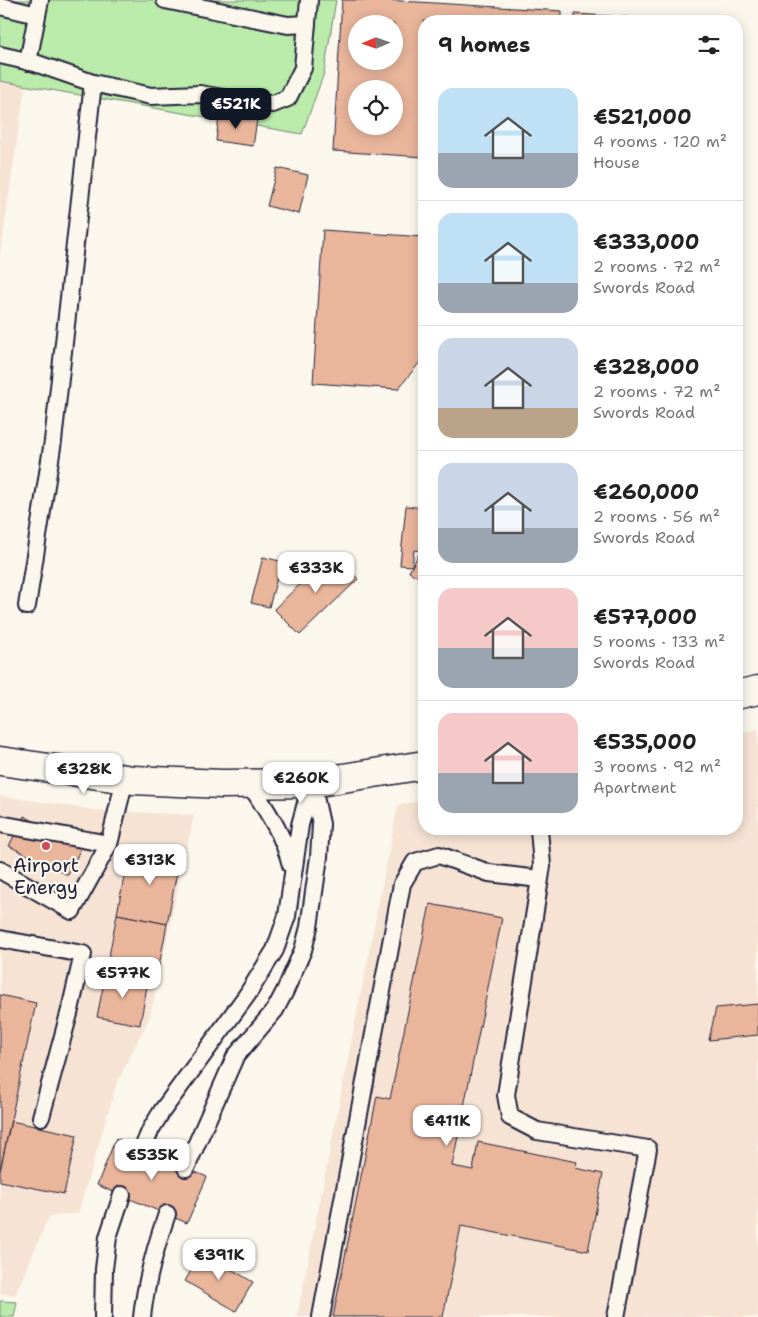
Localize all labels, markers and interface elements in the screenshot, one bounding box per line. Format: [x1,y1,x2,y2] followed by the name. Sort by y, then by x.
[348,15,402,70] north arrow
[348,15,403,135] map controls
[438,31,530,59] text: 9 homes
[695,31,723,59] icon: filters
[348,80,403,135] button: locate
[201,88,271,130] pin: €521K
[211,93,261,114] text: €521K
[593,103,692,131] text: €521,000
[478,108,538,168] icon: home
[593,131,727,152] text: 4 rooms · 120 m²
[593,152,640,173] text: House
[593,228,699,256] text: €333,000
[478,233,538,293] icon: home
[593,256,721,277] text: 2 rooms · 72 m²
[593,277,695,298] text: Swords Road
[593,353,699,381] text: €328,000
[478,358,538,418] icon: home
[593,381,721,402] text: 2 rooms · 72 m²
[593,402,695,423] text: Swords Road
[593,478,699,506] text: €260,000
[478,483,538,543] icon: home
[593,506,720,527] text: 2 rooms · 56 m²
[593,527,695,548] text: Swords Road
[281,552,351,594] pin: €333K
[289,557,343,578] text: €333K
[593,603,697,631] text: €577,000
[478,608,538,668] icon: home
[593,631,725,652] text: 5 rooms · 133 m²
[593,652,695,673] text: Swords Road
[593,728,697,756] text: €535,000
[478,733,538,793] icon: home
[49,752,119,795] pin: €328K
[593,756,721,777] text: 3 rooms · 92 m²
[56,758,112,779] text: €328K
[266,762,336,804] pin: €260K
[273,767,329,788] text: €260K
[593,777,676,798] text: Apartment
[40,840,52,852] marker: Airport Energy
[115,844,185,886] pin: €313K
[125,849,175,870] text: €313K
[13,853,79,900] place label: Airport Energy
[88,956,158,999] pin: €577K
[96,962,150,983] text: €577K
[412,1104,482,1147] pin: €411K
[424,1110,470,1131] text: €411K
[117,1138,187,1181] pin: €535K
[126,1144,178,1165] text: €535K
[184,1238,254,1281] pin: €391K
[194,1244,244,1265] text: €391K

